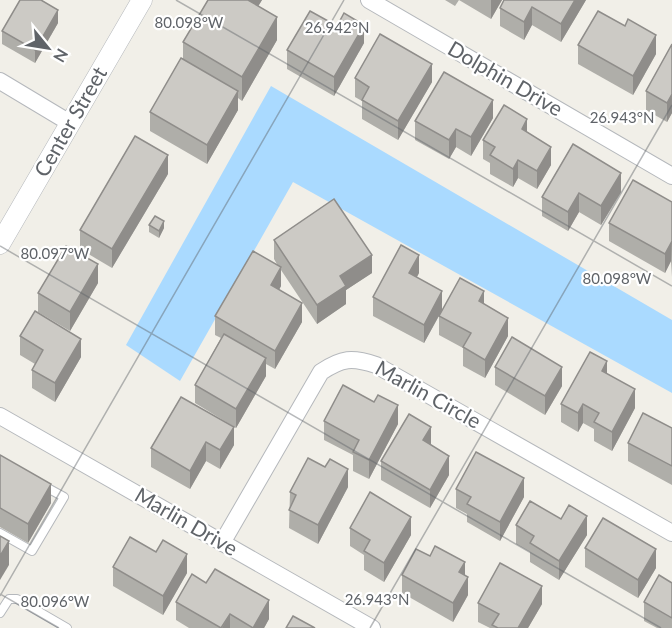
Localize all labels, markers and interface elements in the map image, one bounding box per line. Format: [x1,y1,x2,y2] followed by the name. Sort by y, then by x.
[155,13,224,31] text: 80.098°W
[18,18,78,78] north arrow
[305,18,369,36] text: 26.942°N
[444,35,568,121] street label: Dolphin Drive
[50,46,73,66] text: N
[28,61,111,181] street label: Center Street
[590,108,654,126] text: 26.943°N
[21,244,90,262] text: 80.097°W
[583,269,652,287] text: 80.098°W
[372,354,486,433] street label: Marlin Circle
[131,481,243,560] street label: Marlin Drive
[345,590,409,608] text: 26.943°N
[21,592,90,610] text: 80.096°W

